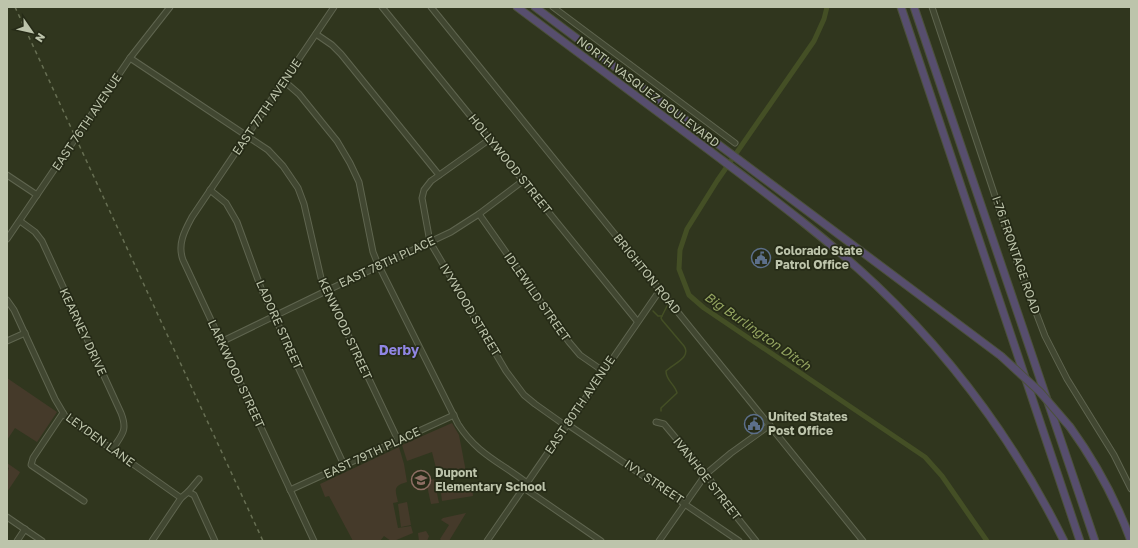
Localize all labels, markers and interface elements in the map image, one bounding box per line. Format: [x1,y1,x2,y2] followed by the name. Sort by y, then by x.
[12,12,52,52] north arrow
[33,31,48,45] text: N
[574,33,723,150] street label: NORTH VASQUEZ BOULEVARD
[229,56,304,158] street label: EAST 77TH AVENUE
[49,70,125,173] street label: EAST 76TH AVENUE
[466,111,556,217] street label: HOLLYWOOD STREET
[989,194,1044,316] street label: I-76 FRONTAGE ROAD
[610,230,684,317] street label: BRIGHTON ROAD
[336,233,437,290] street label: EAST 78TH PLACE
[775,243,862,272] place label: Colorado State Patrol Office
[750,247,772,269] public building icon: Colorado State Patrol Office
[501,249,574,345] street label: IDLEWILD STREET
[437,260,504,359] street label: IVYWOOD STREET
[315,275,376,383] street label: KENWOOD STREET
[253,278,306,372] street label: LADORE STREET
[57,286,110,378] street label: KEARNEY DRIVE
[702,288,815,374] water label: Big Burlington Ditch
[205,317,268,431] street label: LARKWOOD STREET
[379,341,420,358] district label: Derby
[541,353,618,457] street label: EAST 80TH AVENUE
[768,409,848,438] place label: United States Post Office
[63,410,138,470] street label: LEYDEN LANE
[743,413,765,435] public building icon: United States Post Office
[321,424,422,481] street label: EAST 79TH PLACE
[670,434,745,524] street label: IVANHOE STREET
[622,456,687,507] street label: IVY STREET
[435,465,546,494] place label: Dupont Elementary School
[410,469,432,491] school or university icon: Dupont Elementary School

